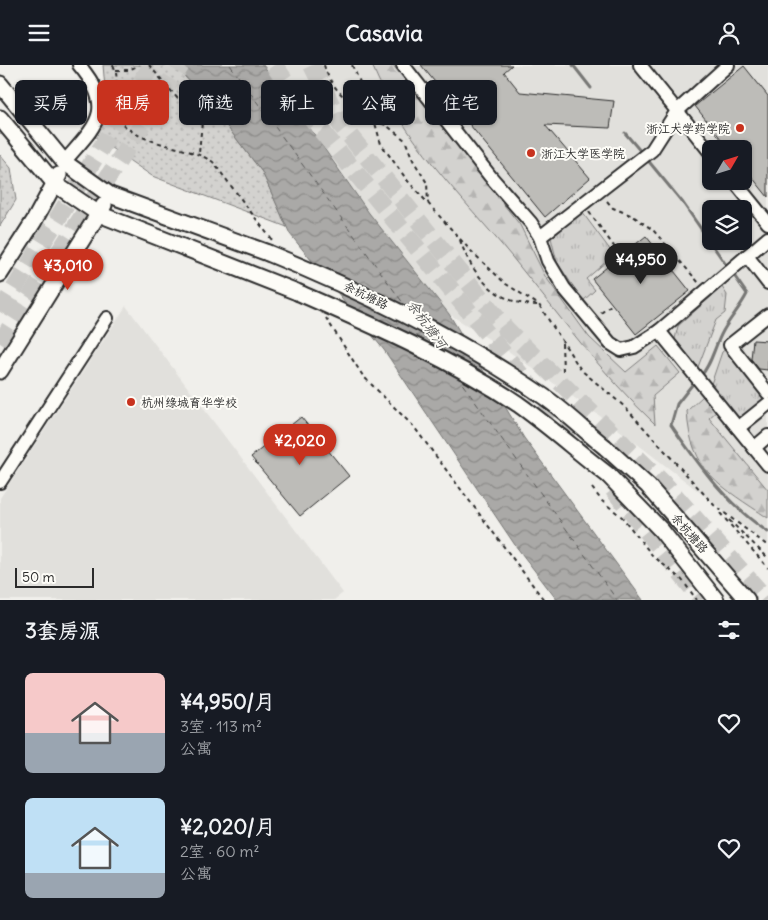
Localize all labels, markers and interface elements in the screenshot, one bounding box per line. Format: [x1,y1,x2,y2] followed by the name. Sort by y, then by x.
[25,19,53,47] icon: menu
[345,19,423,47] text: Casavia
[715,19,743,47] icon: person
[15,80,87,125] chip: 买房
[97,80,169,125] chip: 租房
[179,80,251,125] chip: 筛选
[261,80,333,125] chip: 新上
[343,80,415,125] chip: 公寓
[425,80,497,125] chip: 住宅
[646,121,730,136] place label: 浙江大学药学院
[734,122,746,134] marker: 浙江大学药学院
[702,140,752,190] north arrow
[702,140,752,250] map controls
[541,146,625,161] place label: 浙江大学医学院
[525,147,537,159] marker: 浙江大学医学院
[702,200,752,250] button: layers
[600,243,682,285] pin: ¥4,950
[27,249,109,291] pin: ¥3,010
[616,249,666,269] text: ¥4,950
[43,255,93,275] text: ¥3,010
[341,278,391,312] street label: 余杭塘路
[403,296,452,354] water label: 余杭塘河
[141,395,237,410] place label: 杭州绿城育华学校
[125,396,137,408] marker: 杭州绿城育华学校
[259,423,341,466] pin: ¥2,020
[274,430,326,450] text: ¥2,020
[669,510,711,556] street label: 余杭塘路
[15,565,94,588] scale bar
[22,568,55,586] text: 50 m
[715,616,743,644] icon: filters
[25,617,100,644] text: 3套房源
[180,688,275,715] text: ¥4,950/月
[65,693,125,753] icon: home
[715,709,743,737] icon: heart
[180,716,262,736] text: 3室 · 113 m²
[180,738,212,758] text: 公寓
[180,813,276,840] text: ¥2,020/月
[65,818,125,878] icon: home
[715,834,743,862] icon: heart
[180,841,260,861] text: 2室 · 60 m²
[180,863,212,883] text: 公寓

